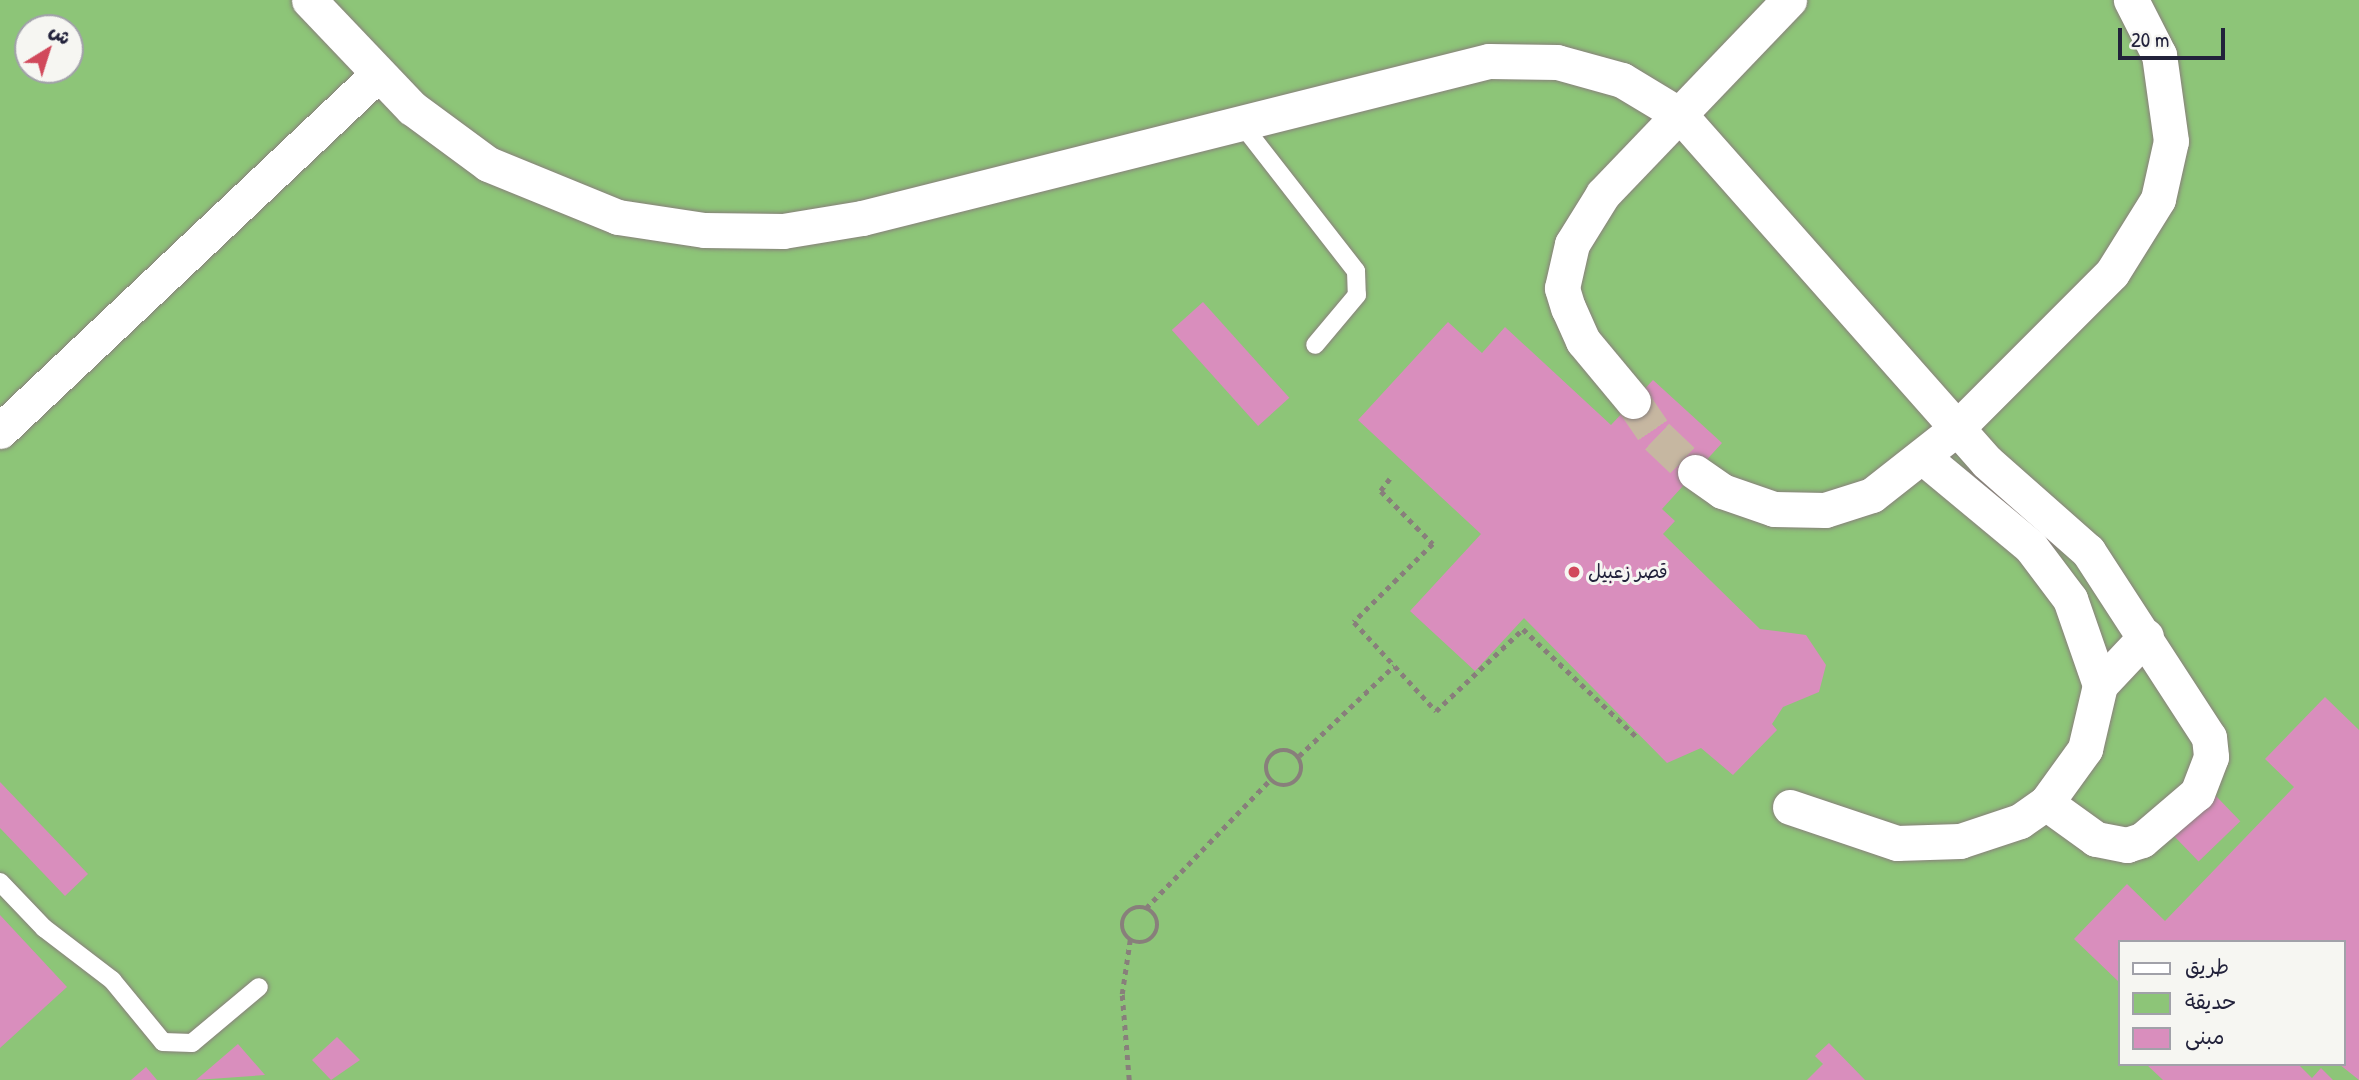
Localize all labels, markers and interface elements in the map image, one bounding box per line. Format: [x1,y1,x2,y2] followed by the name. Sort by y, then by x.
[14,14,84,84] north arrow
[2121,14,2228,58] scale bar
[44,17,77,51] text: ش
[2131,25,2169,54] text: 20 m
[1588,561,1668,583] place label: قصر زعبيل
[1566,564,1582,580] marker: قصر زعبيل
[2118,940,2345,1066] legend
[2185,952,2229,981] text: طريق
[2185,987,2236,1016] text: حديقة
[2185,1022,2224,1051] text: مبنى

